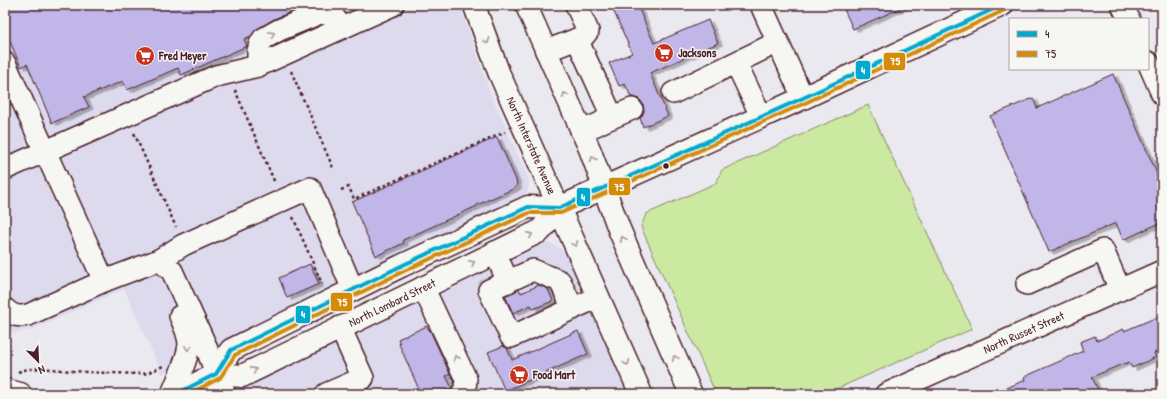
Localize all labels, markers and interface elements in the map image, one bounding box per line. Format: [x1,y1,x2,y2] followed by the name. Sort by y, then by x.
[1009,18,1149,70] legend
[1045,25,1050,42] text: 4
[268,31,275,38] one-way arrow
[483,38,491,45] one-way arrow
[653,42,675,64] supermarket icon: Jacksons
[678,44,717,61] place label: Jacksons
[134,45,156,67] supermarket icon: Fred Meyer
[1045,45,1056,62] text: 75
[158,47,207,65] place label: Fred Meyer
[883,52,906,71] line badge: 75
[889,54,900,68] text: 75
[855,60,871,80] line badge: 4
[861,63,865,77] text: 4
[562,92,570,99] one-way arrow
[503,94,561,197] street label: North Interstate Avenue
[589,156,597,163] one-way arrow
[661,161,671,171] unlabelled marker
[608,177,631,196] line badge: 75
[613,180,624,194] text: 75
[576,187,591,207] line badge: 4
[581,190,585,204] text: 4
[526,232,534,240] one-way arrow
[620,236,628,244] one-way arrow
[570,240,578,247] one-way arrow
[467,260,475,268] one-way arrow
[346,274,439,331] street label: North Lombard Street
[330,292,353,312] line badge: 75
[336,295,347,309] text: 75
[295,305,311,324] line badge: 4
[981,306,1068,358] street label: North Russet Street
[301,307,305,321] text: 4
[18,341,58,381] north arrow
[184,345,193,352] one-way arrow
[453,355,461,362] one-way arrow
[672,355,680,362] one-way arrow
[622,358,630,366] one-way arrow
[36,363,48,378] text: N
[508,364,530,386] supermarket icon: Food Mart
[532,366,576,383] place label: Food Mart
[250,367,257,375] one-way arrow

